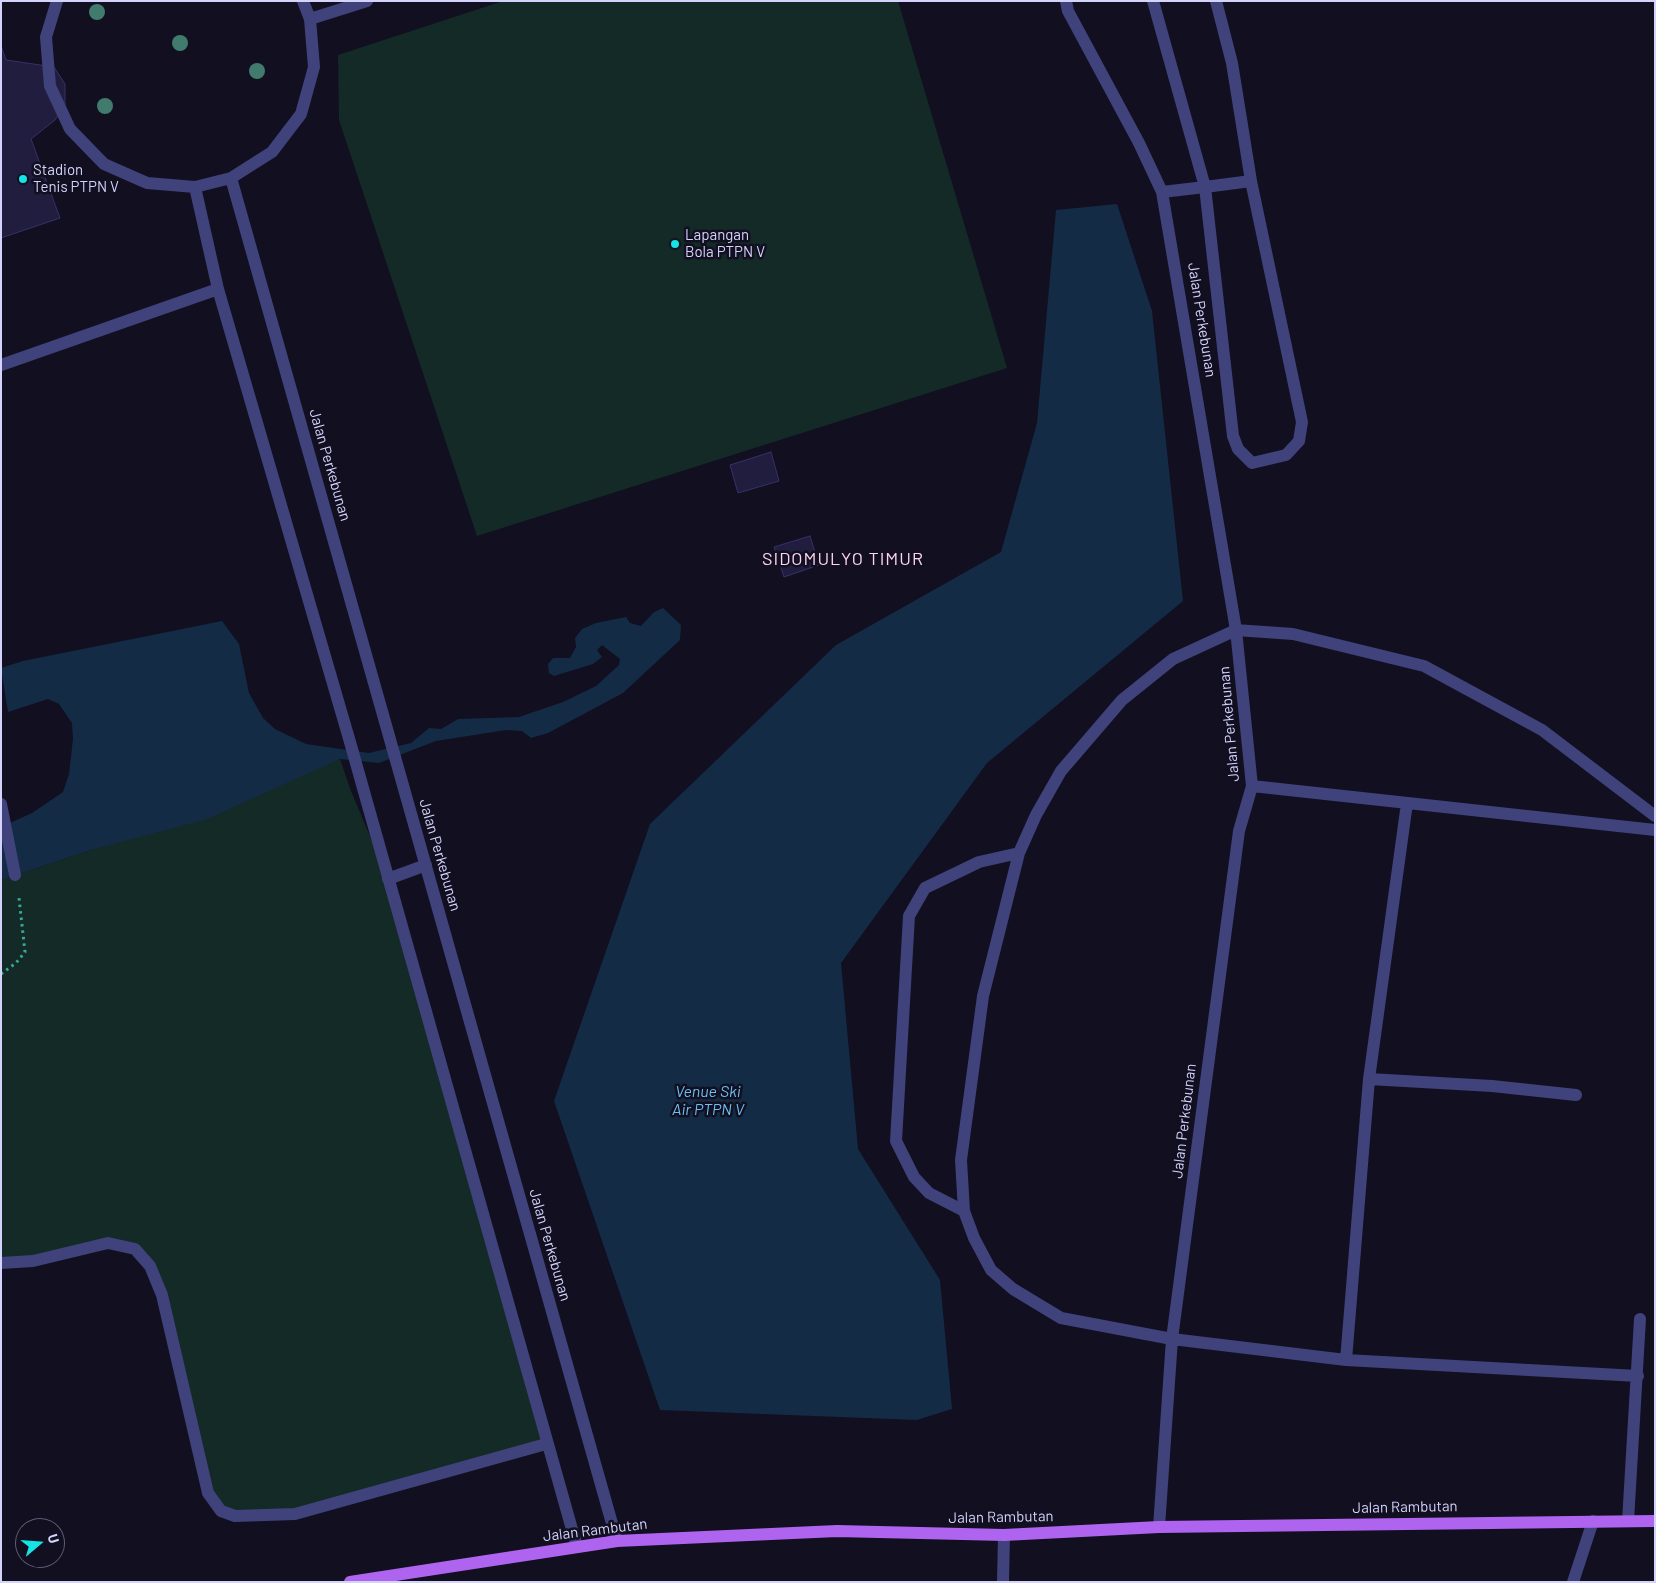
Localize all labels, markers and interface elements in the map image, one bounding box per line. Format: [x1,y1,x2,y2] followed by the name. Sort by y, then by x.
[33,161,119,196] place label: Stadion Tenis PTPN V
[17,173,29,185] marker: Stadion Tenis PTPN V
[685,226,765,261] place label: Lapangan Bola PTPN V
[669,238,681,250] marker: Lapangan Bola PTPN V
[1184,261,1220,379] street label: Jalan Perkebunan
[305,407,355,523] street label: Jalan Perkebunan
[760,548,926,570] district label: SIDOMULYO TIMUR
[1215,665,1243,783] street label: Jalan Perkebunan
[415,797,465,913] street label: Jalan Perkebunan
[1168,1062,1200,1180] street label: Jalan Perkebunan
[672,1082,744,1120] water label: Venue Ski Air PTPN V
[525,1187,575,1303] street label: Jalan Perkebunan
[1352,1497,1458,1517] street label: Jalan Rambutan
[948,1507,1054,1527] street label: Jalan Rambutan
[542,1515,648,1545] street label: Jalan Rambutan
[15,1518,65,1568] north arrow
[44,1532,63,1545] text: U

